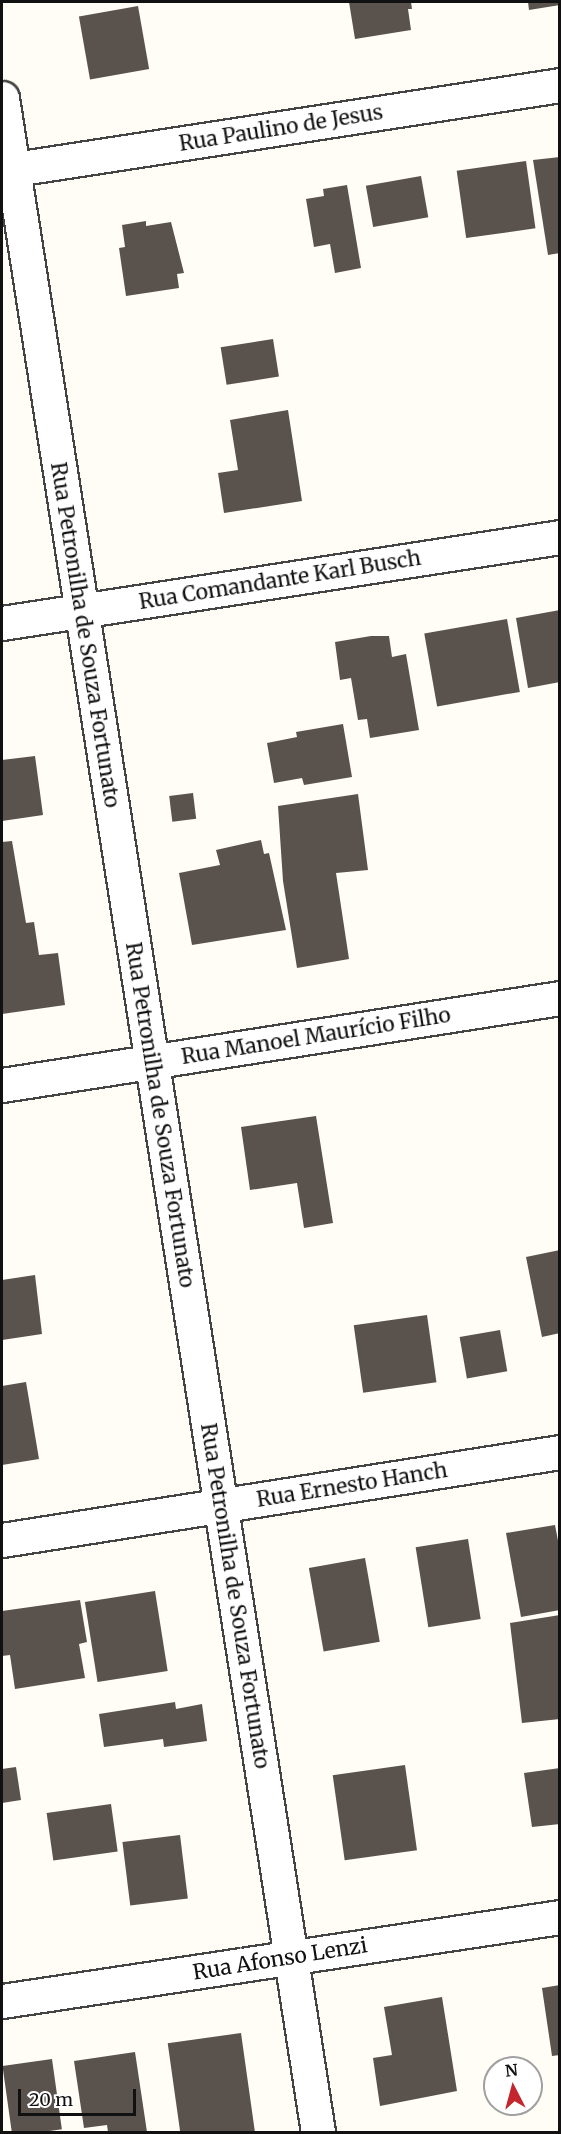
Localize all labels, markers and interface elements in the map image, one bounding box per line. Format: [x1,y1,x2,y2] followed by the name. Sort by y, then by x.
[177,99,385,157] street label: Rua Paulino de Jesus
[45,460,125,810] street label: Rua Petronilha de Souza Fortunato
[137,545,423,615] street label: Rua Comandante Karl Busch
[120,940,200,1290] street label: Rua Petronilha de Souza Fortunato
[180,1002,452,1070] street label: Rua Manoel Maurício Filho
[195,1421,275,1771] street label: Rua Petronilha de Souza Fortunato
[255,1457,449,1513] street label: Rua Ernesto Hanch
[191,1933,369,1985] street label: Rua Afonso Lenzi
[483,2056,543,2116] north arrow
[504,2059,519,2081] text: N
[21,2077,140,2115] scale bar
[29,2088,73,2111] text: 20 m

